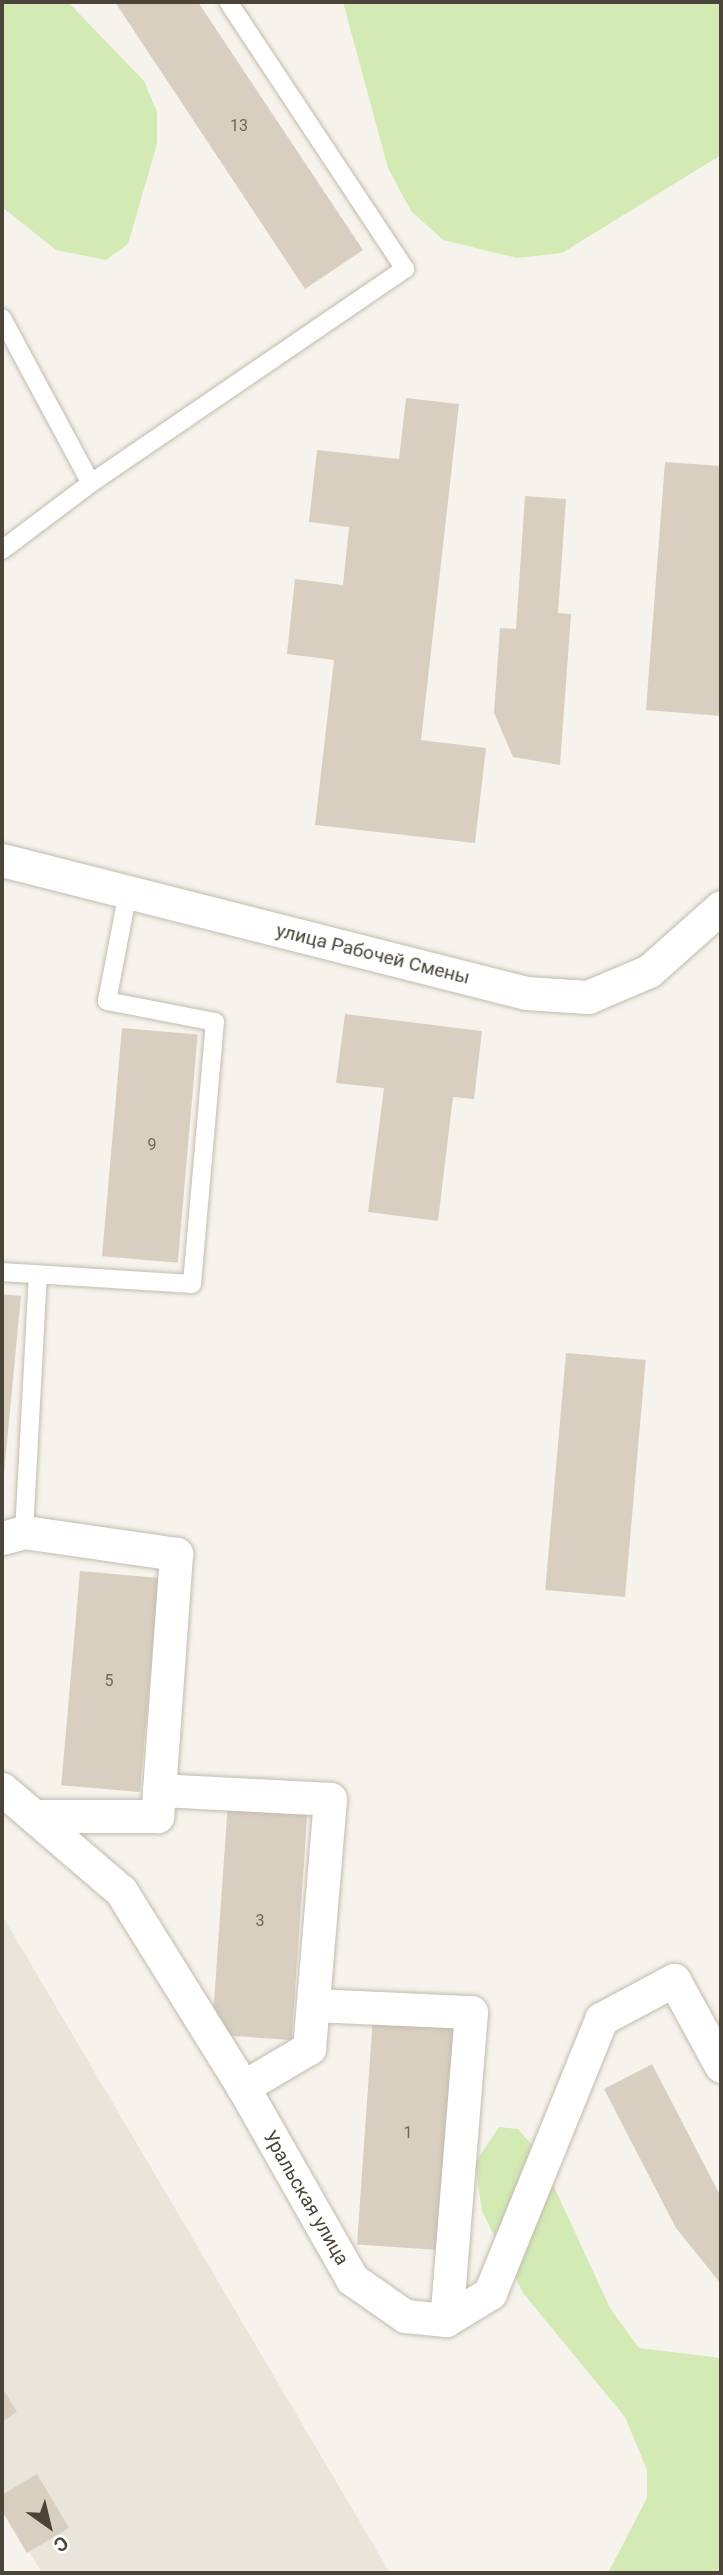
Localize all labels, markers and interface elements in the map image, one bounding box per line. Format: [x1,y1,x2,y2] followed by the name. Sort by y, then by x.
[230,116,248,136] house number: 13
[274,919,472,989] street label: улица Рабочей Смены
[148,1135,156,1155] house number: 9
[105,1671,113,1691] house number: 5
[256,1911,264,1931] house number: 3
[404,2123,412,2143] house number: 1
[258,2127,354,2269] street label: Уральская улица
[14,2491,84,2561] north arrow
[49,2531,73,2557] text: С

